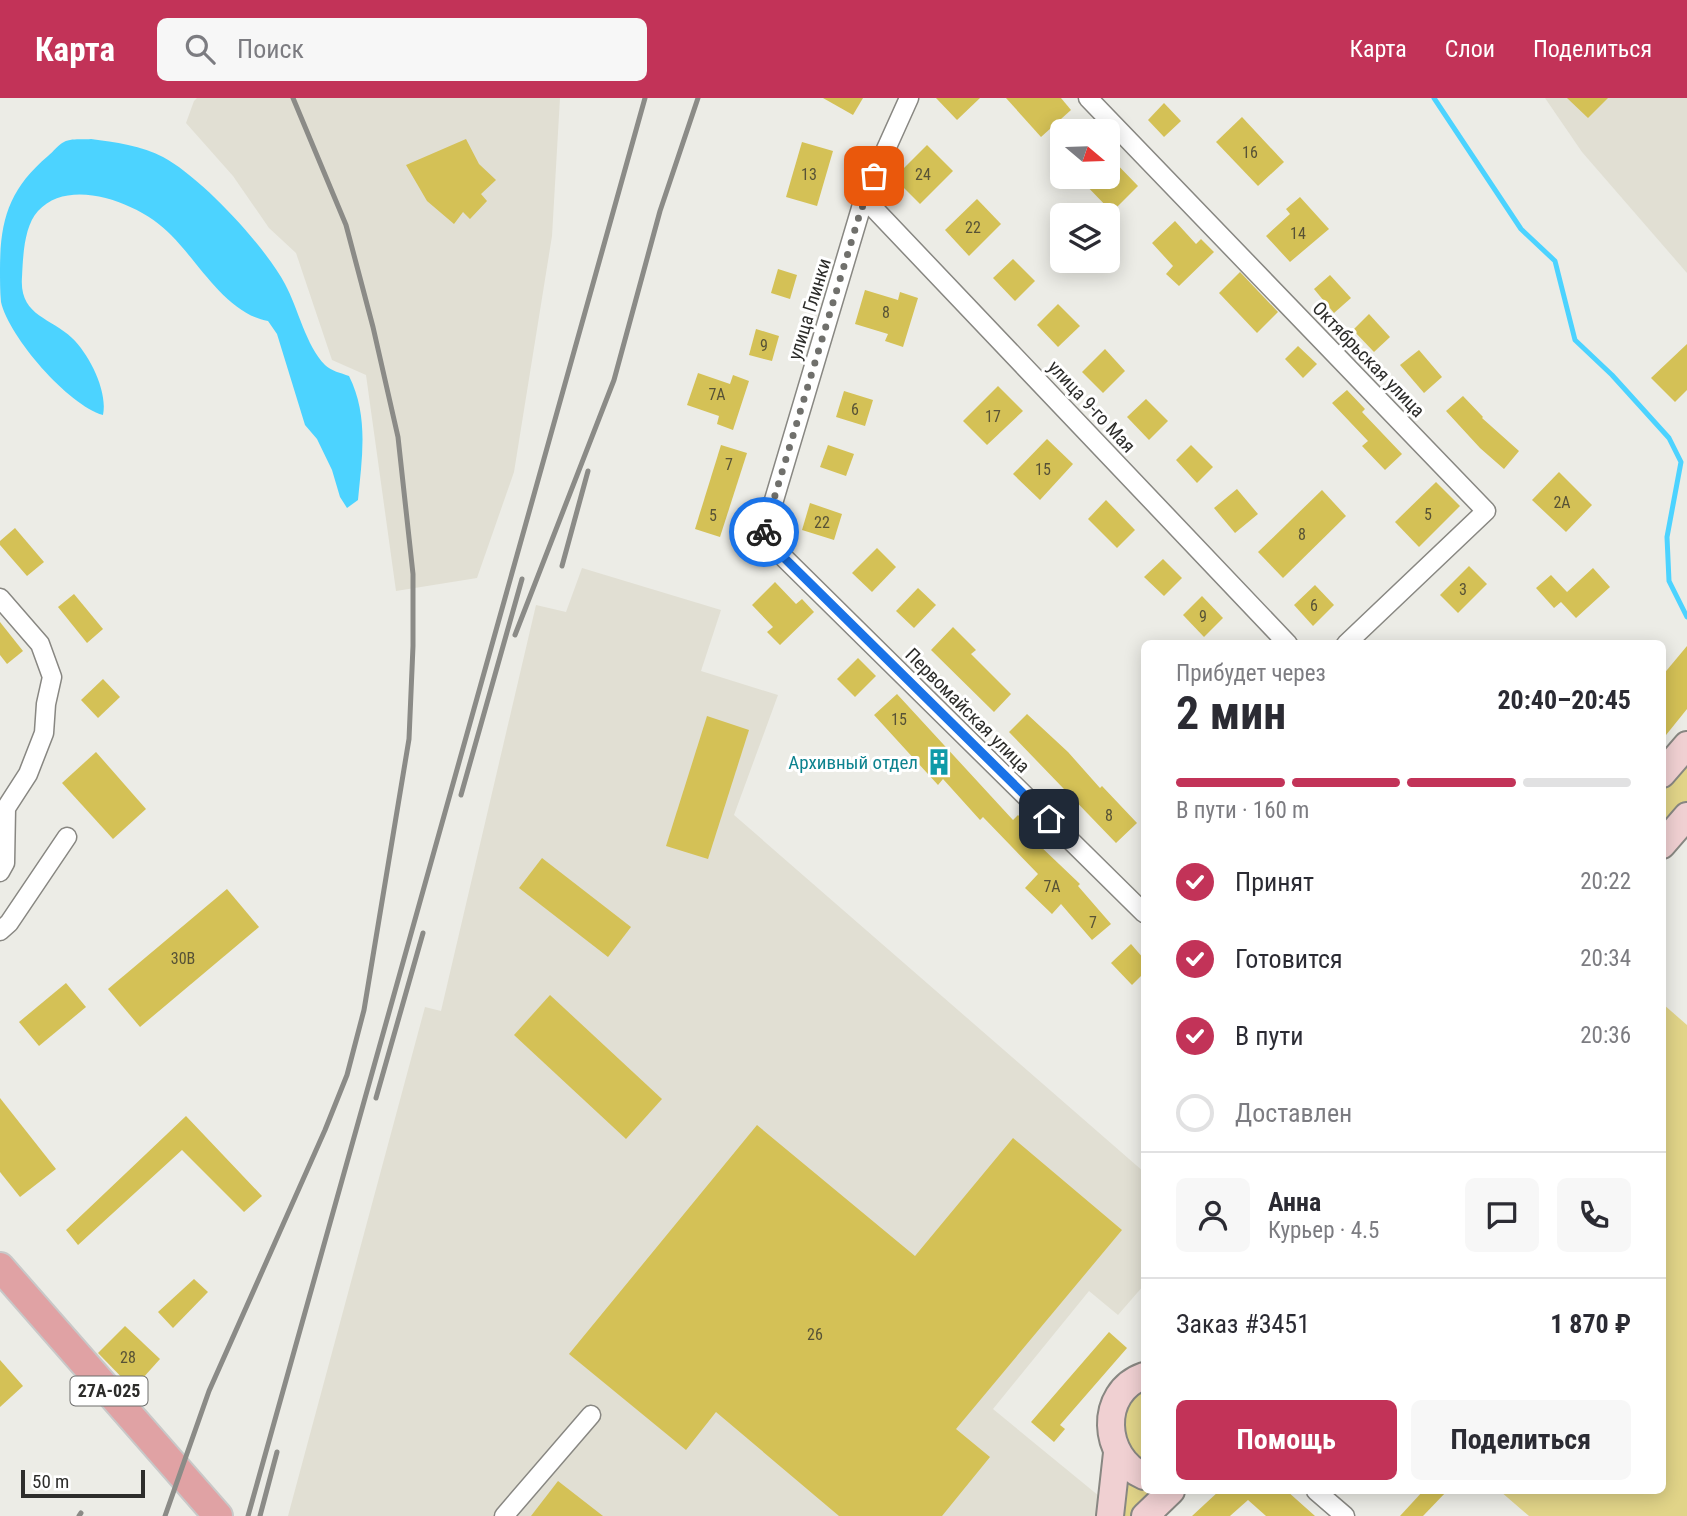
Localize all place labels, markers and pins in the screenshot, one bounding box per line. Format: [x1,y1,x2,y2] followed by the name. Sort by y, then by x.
[844,146,904,206] pin
[924,747,954,777] building icon: Архивный отдел
[788,751,918,774] place label: Архивный отдел
[1019,789,1079,849] pin

